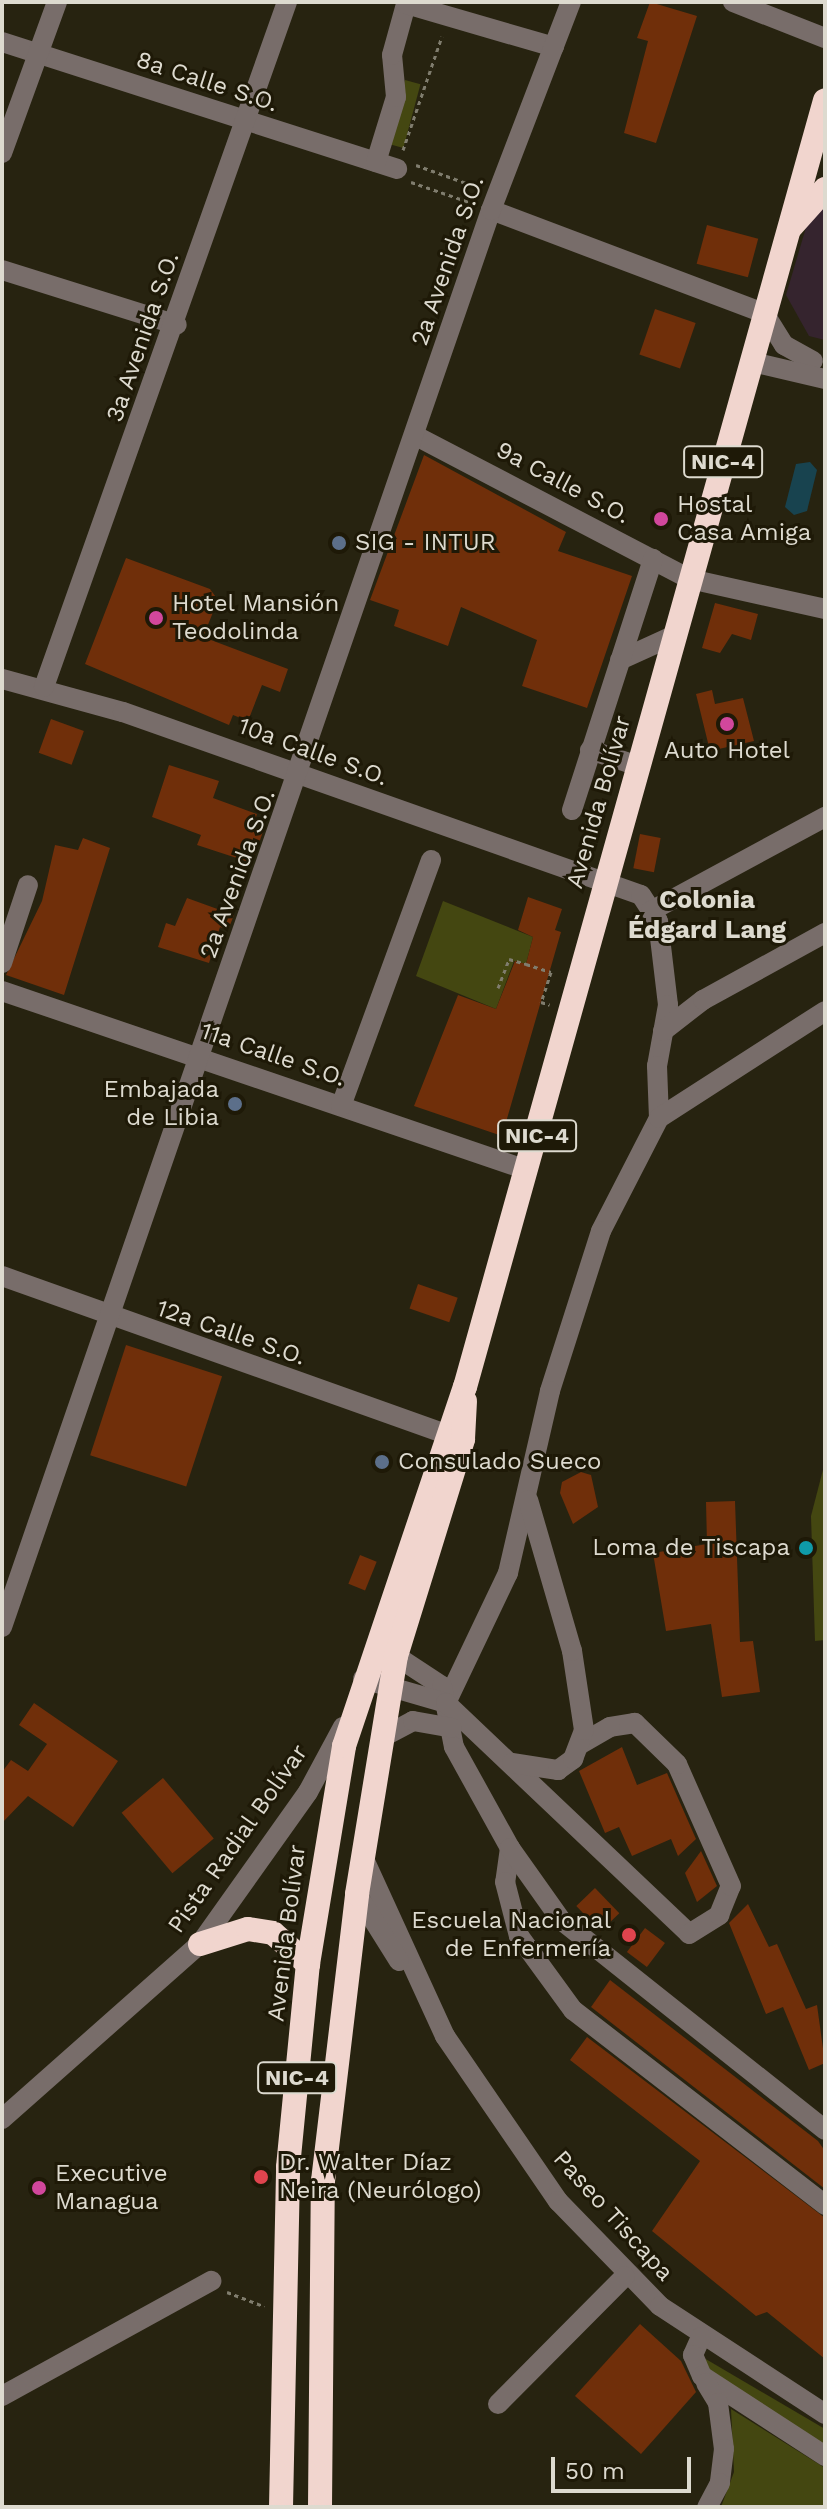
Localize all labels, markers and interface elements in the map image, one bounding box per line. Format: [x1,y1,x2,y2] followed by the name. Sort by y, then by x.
[132,45,282,119] street label: 8a Calle S.O.
[405,171,491,351] street label: 2a Avenida S.O.
[100,247,186,427] street label: 3a Avenida S.O.
[491,436,635,530] street label: 9a Calle S.O.
[683,444,763,480] road number: NIC-4
[677,491,813,547] place label: Hostal Casa Amiga
[652,510,670,528] marker: Hostal Casa Amiga
[355,529,496,557] place label: SIG - INTUR
[330,534,348,552] marker: SIG - INTUR
[172,590,340,646] place label: Hotel Mansión Teodolinda
[147,609,165,627] marker: Hotel Mansión Teodolinda
[234,712,392,792] street label: 10a Calle S.O.
[561,712,637,892] street label: Avenida Bolívar
[718,715,736,733] marker: Auto Hotel
[664,737,790,765] place label: Auto Hotel
[194,785,282,963] street label: 2a Avenida S.O.
[628,884,786,946] district label: Colonia Édgard Lang
[197,1017,349,1093] street label: 11a Calle S.O.
[104,1076,219,1132] place label: Embajada de Libia
[226,1095,244,1113] marker: Embajada de Libia
[497,1118,577,1154] road number: NIC-4
[152,1294,310,1372] street label: 12a Calle S.O.
[398,1448,601,1476] place label: Consulado Sueco
[373,1453,391,1471] marker: Consulado Sueco
[591,1534,790,1562] place label: Loma de Tiscapa
[797,1539,815,1557] marker: Loma de Tiscapa
[162,1739,314,1939] street label: Pista Radial Bolívar
[262,1843,312,2023] street label: Avenida Bolívar
[411,1907,611,1963] place label: Escuela Nacional de Enfermería
[618,1924,640,1946] marker: Escuela Nacional de Enfermería
[257,2060,337,2096] road number: NIC-4
[547,2145,679,2287] street label: Paseo Tiscapa
[279,2149,482,2205] place label: Dr. Walter Díaz Neira (Neurólogo)
[55,2160,167,2216] place label: Executive Managua
[250,2166,272,2188] marker: Dr. Walter Díaz Neira (Neurólogo)
[30,2179,48,2197] marker: Executive Managua
[555,2441,695,2491] scale bar
[565,2457,625,2485] text: 50 m

